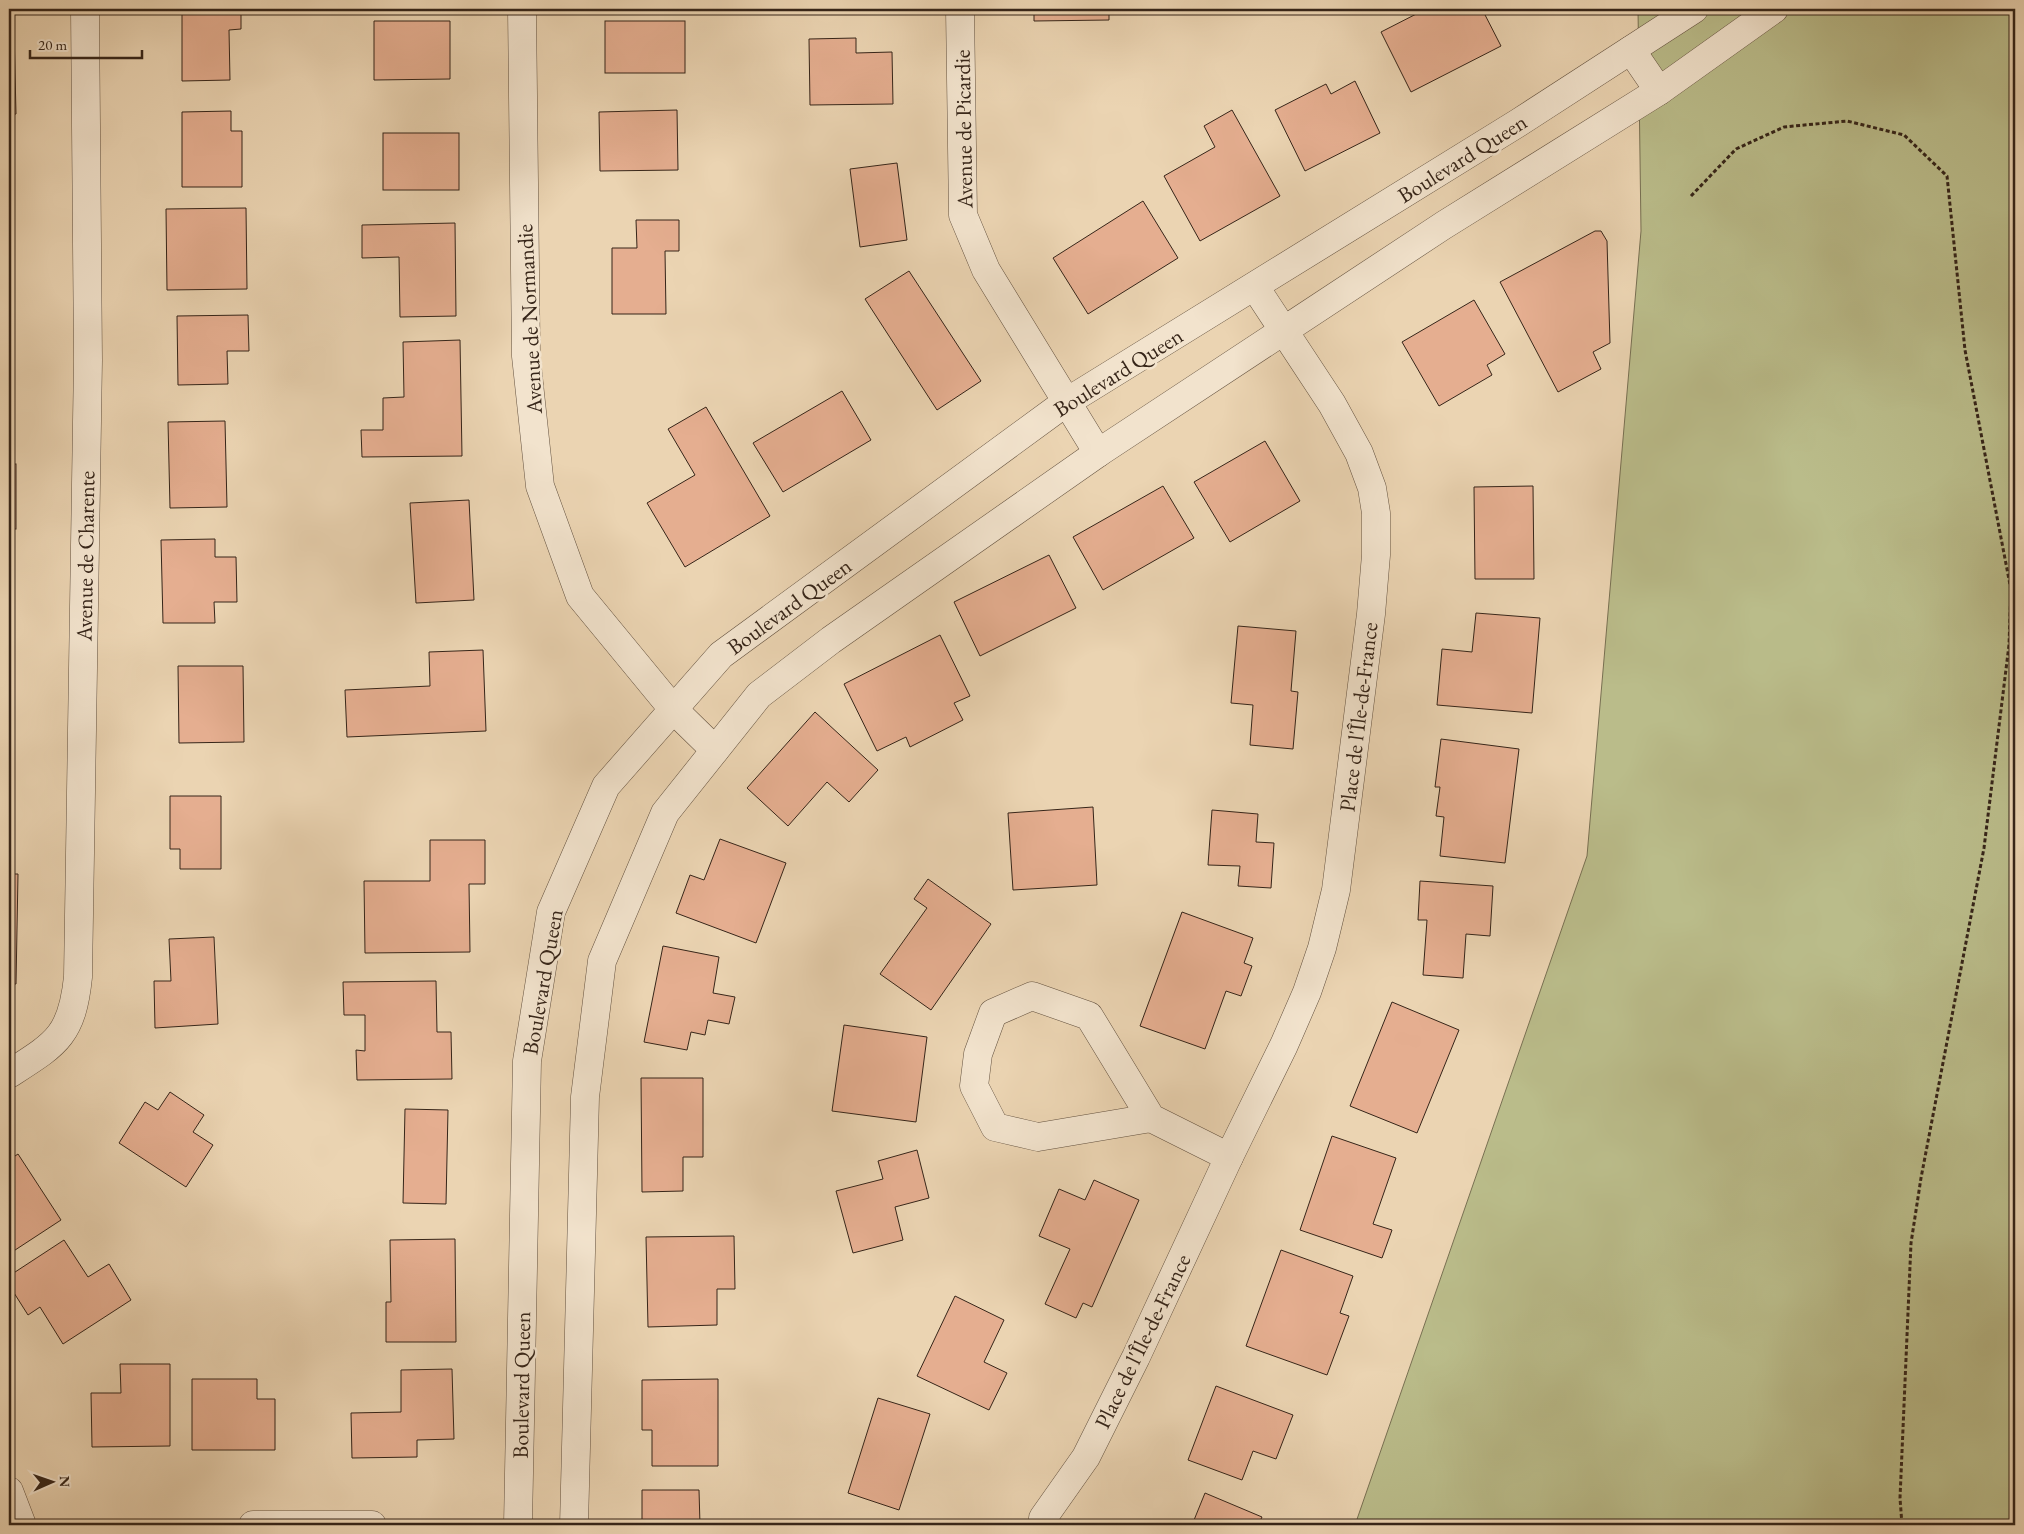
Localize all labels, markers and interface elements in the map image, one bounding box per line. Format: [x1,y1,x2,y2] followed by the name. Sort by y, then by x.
[30,28,142,60] scale bar
[38,35,67,54] text: 20 m
[948,49,979,210] street label: Avenue de Picardie
[1392,107,1533,210] street label: Boulevard Queen
[510,223,549,416] street label: Avenue de Normandie
[1048,321,1189,424] street label: Boulevard Queen
[69,470,101,642] street label: Avenue de Charente
[721,551,858,661] street label: Boulevard Queen
[1332,620,1385,813] street label: Place de l'Île-de-France
[515,907,570,1057] street label: Boulevard Queen
[1088,1249,1197,1433] street label: Place de l'Île-de-France
[506,1311,537,1459] street label: Boulevard Queen
[28,1456,78,1506] north arrow
[56,1476,74,1488] text: N

